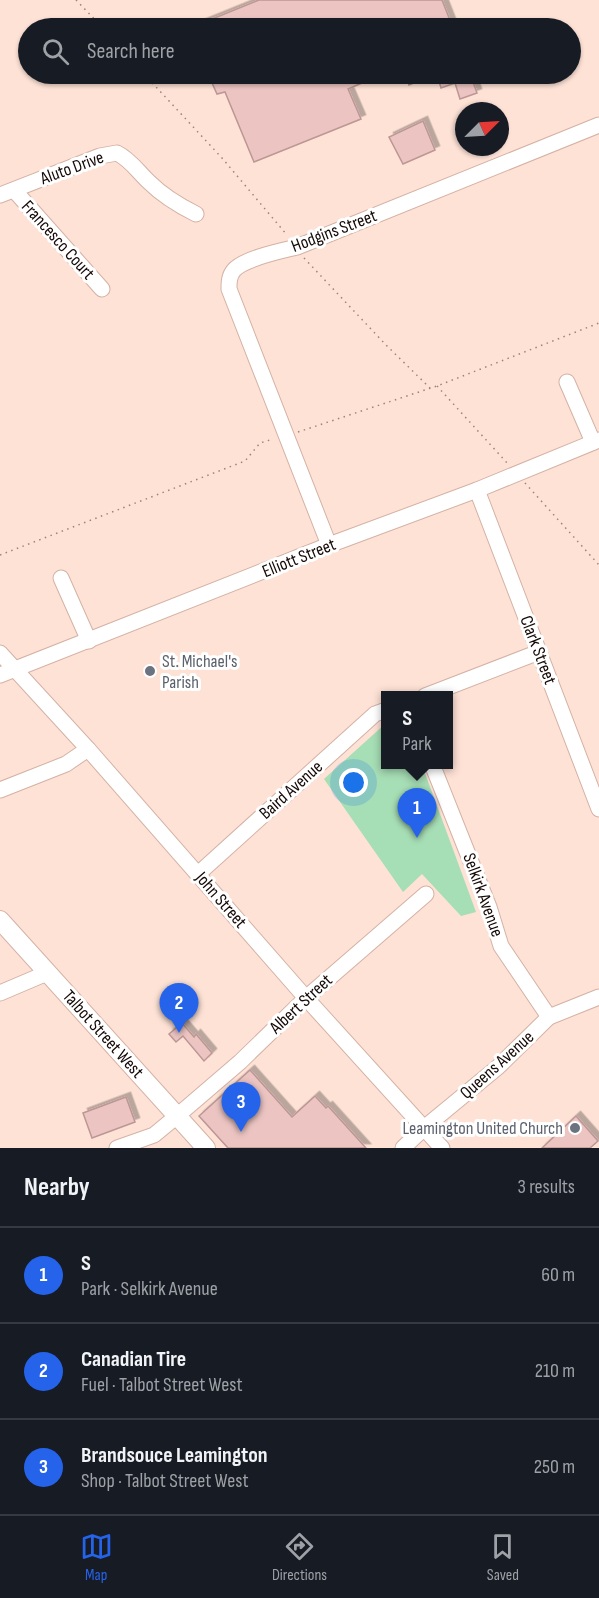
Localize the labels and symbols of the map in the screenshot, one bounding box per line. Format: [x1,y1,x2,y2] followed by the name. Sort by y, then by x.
[455,102,509,156] north arrow
[36,147,107,189] street label: Aluto Drive
[17,196,99,284] street label: Francesco Court
[288,205,380,257] street label: Hodgins Street
[259,534,339,582] street label: Elliott Street
[515,613,561,688] street label: Clark Street
[162,651,237,693] place label: St. Michael's Parish
[143,664,157,678] marker: St. Michael's Parish
[255,756,327,824] street label: Baird Avenue
[339,768,368,797] your location
[398,788,436,838] pin: 1
[458,850,508,940] street label: Selkirk Avenue
[190,867,251,933] street label: John Street
[265,969,337,1039] street label: Albert Street
[160,984,198,1033] pin: 2
[58,986,148,1083] street label: Talbot Street West
[456,1026,538,1104] street label: Queens Avenue
[222,1082,260,1132] pin: 3
[403,1118,563,1139] place label: Leamington United Church
[568,1121,582,1135] marker: Leamington United Church

